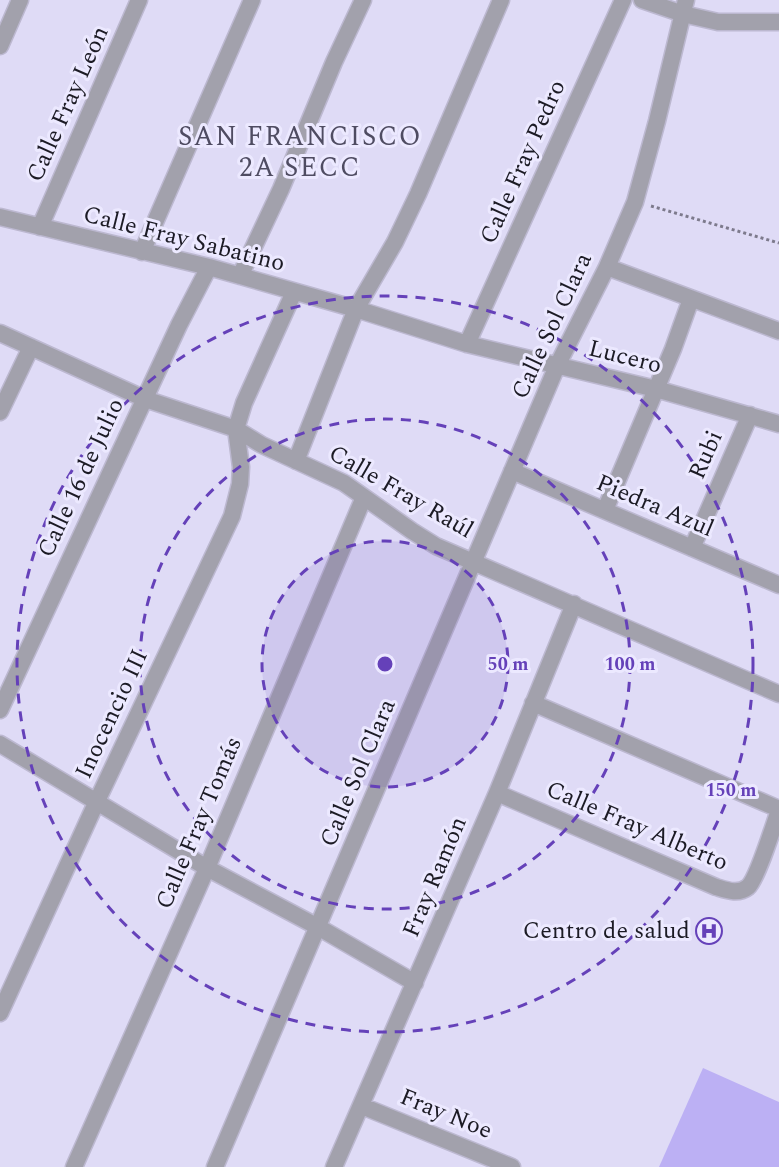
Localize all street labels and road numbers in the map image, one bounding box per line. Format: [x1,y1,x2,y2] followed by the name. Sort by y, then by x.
[18,20,118,188] street label: Calle Fray León
[471,74,575,250] street label: Calle Fray Pedro
[79,197,289,281] street label: Calle Fray Sabatino
[502,247,602,405] street label: Calle Sol Clara
[585,331,665,383] street label: Lucero
[28,392,134,564] street label: Calle 16 de Julio
[679,425,733,485] street label: Rubi
[322,436,480,548] street label: Calle Fray Raúl
[590,465,720,547] street label: Piedra Azul
[66,643,158,785] street label: Inocencio III
[311,693,405,853] street label: Calle Sol Clara
[146,731,252,915] street label: Calle Fray Tomás
[540,771,734,881] street label: Calle Fray Alberto
[393,811,477,943] street label: Fray Ramón
[394,1079,498,1149] street label: Fray Noe

